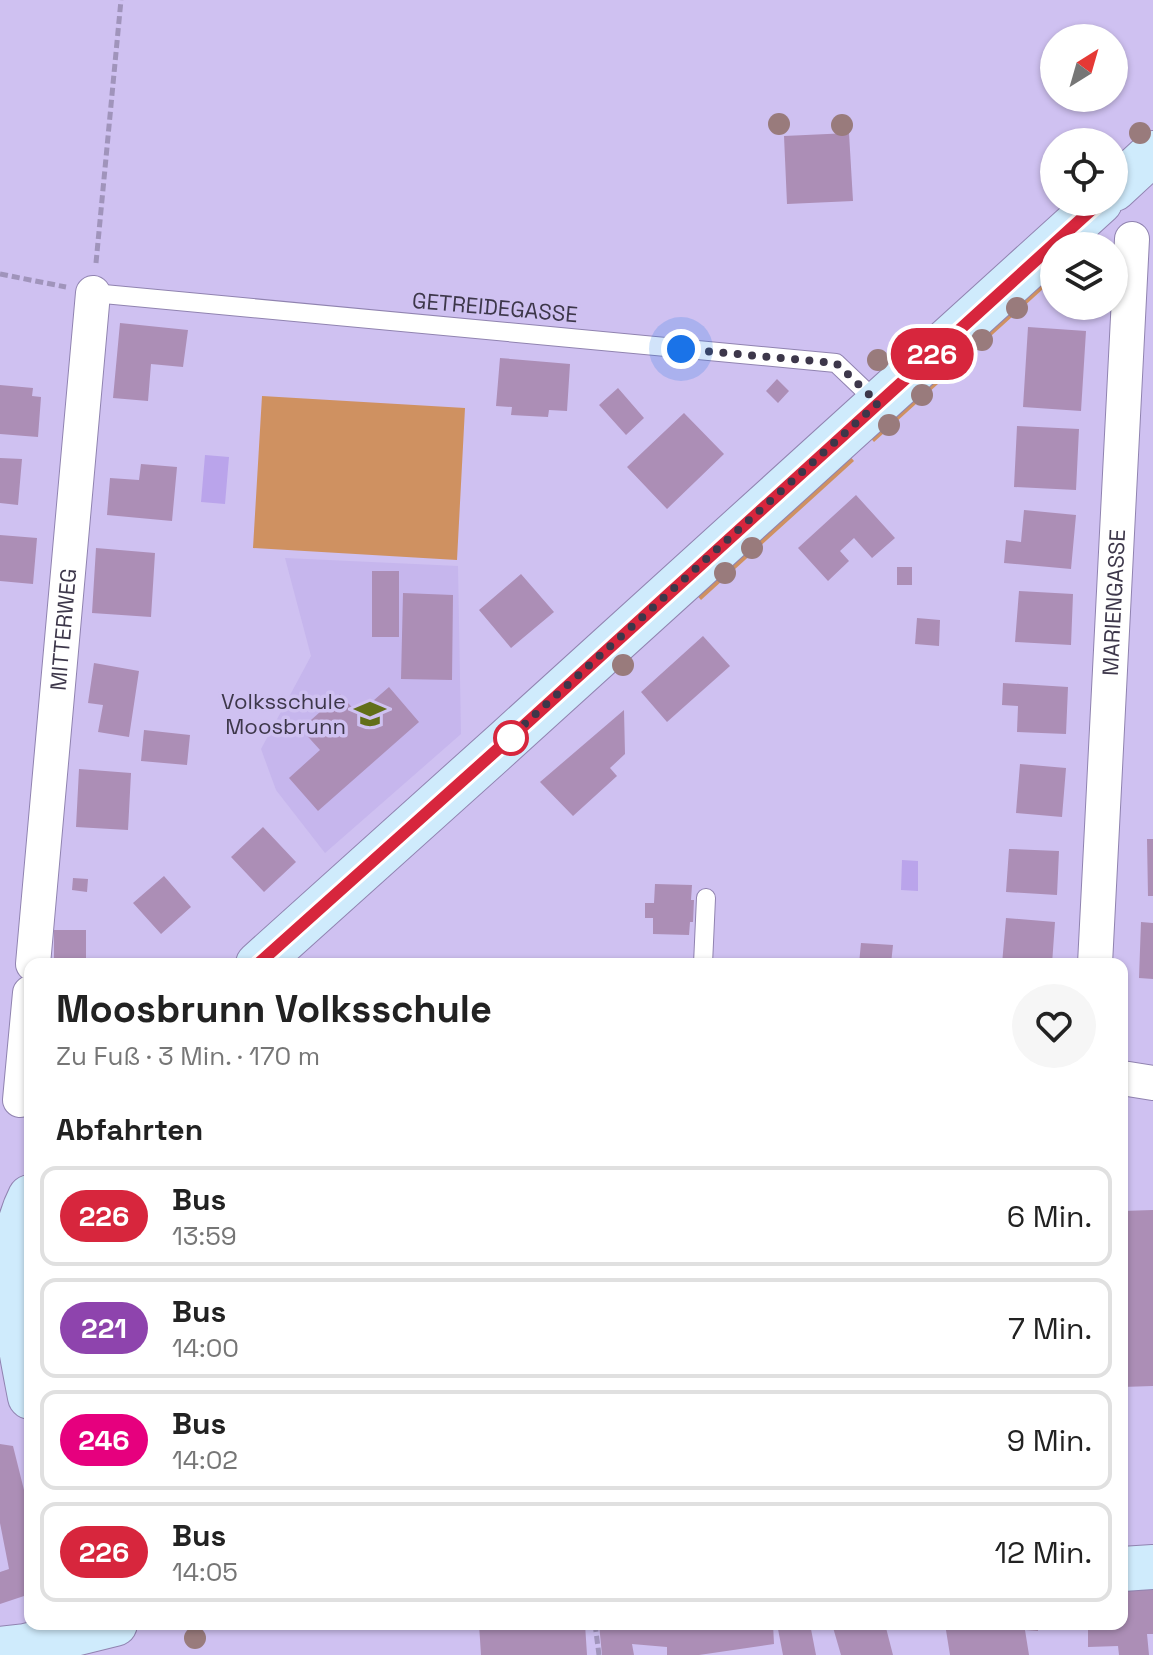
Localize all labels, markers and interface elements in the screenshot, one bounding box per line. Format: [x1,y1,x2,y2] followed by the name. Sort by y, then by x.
[1040,24,1128,112] north arrow
[1040,24,1128,320] map controls
[1040,128,1128,216] button: locate
[1040,232,1128,320] button: layers
[411,286,579,328] street label: GETREIDEGASSE
[886,328,978,380] line badge: 226
[661,329,701,369] your location
[907,336,957,372] text: 226
[1096,528,1131,677] street label: MARIENGASSE
[44,567,82,692] street label: MITTERWEG
[221,687,346,740] place label: Volksschule Moosbrunn
[353,697,387,731] school or university icon: Volksschule Moosbrunn
[494,721,528,755] unlabelled marker
[1012,984,1096,1068] button: heart
[56,985,492,1033] text: Moosbrunn Volksschule
[56,1039,320,1073] text: Zu Fuß · 3 Min. · 170 m
[56,1110,203,1149] text: Abfahrten
[172,1180,226,1219] text: Bus
[1007,1197,1092,1236] text: 6 Min.
[79,1198,129,1234] text: 226
[172,1219,237,1253] text: 13:59
[172,1292,226,1331] text: Bus
[1008,1309,1092,1348] text: 7 Min.
[81,1310,127,1346] text: 221
[172,1331,239,1365] text: 14:00
[172,1404,226,1443] text: Bus
[1007,1421,1092,1460] text: 9 Min.
[78,1422,130,1458] text: 246
[172,1443,238,1477] text: 14:02
[172,1516,226,1555] text: Bus
[994,1533,1092,1572] text: 12 Min.
[79,1534,129,1570] text: 226
[172,1555,238,1589] text: 14:05

